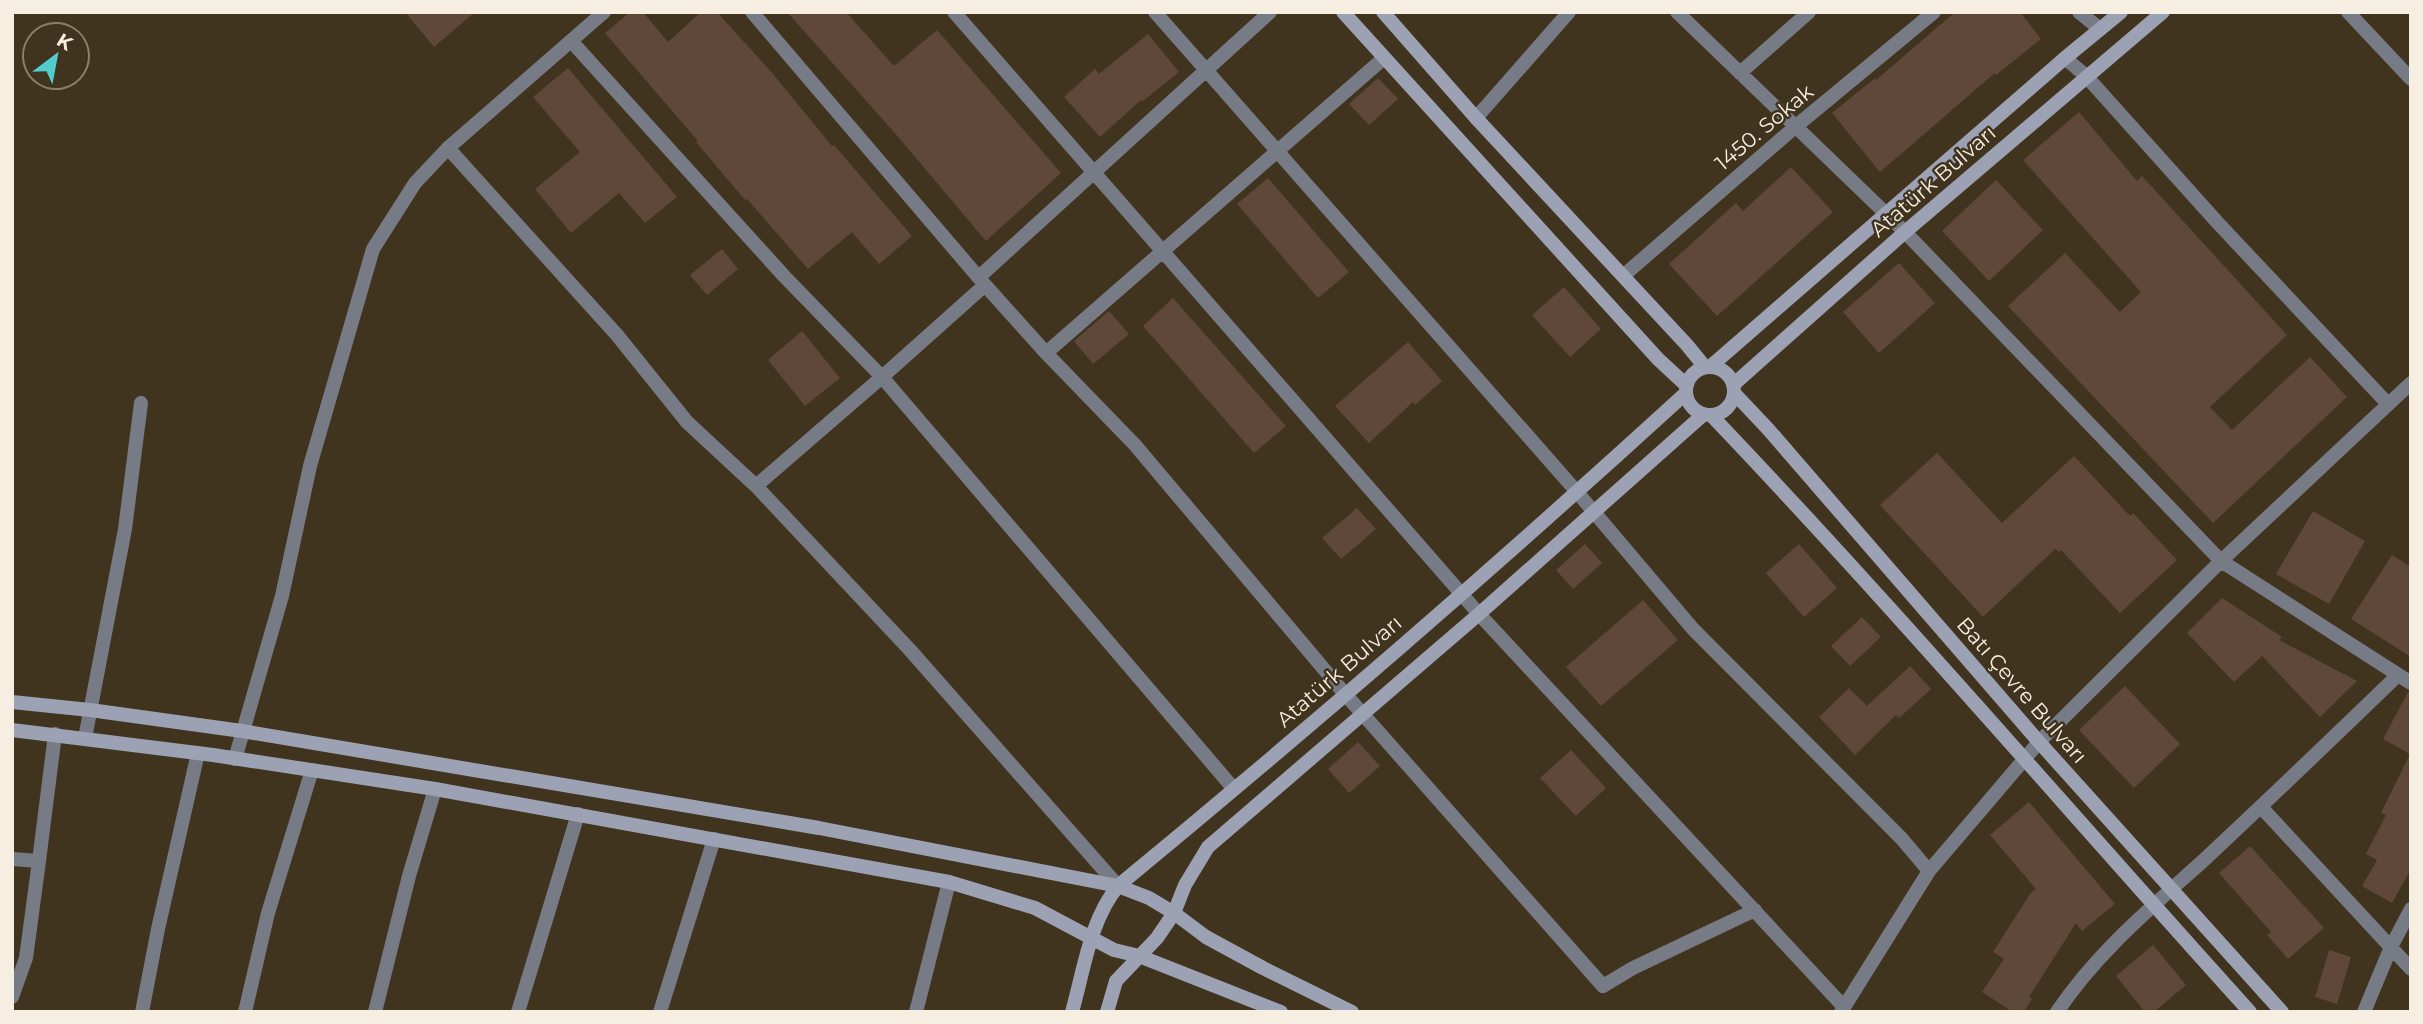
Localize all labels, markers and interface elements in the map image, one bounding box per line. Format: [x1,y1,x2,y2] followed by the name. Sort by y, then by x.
[21,21,91,91] north arrow
[53,29,78,56] text: K
[1710,78,1818,175] street label: 1450. Sokak
[1865,120,2001,242] street label: Atatürk Bulvarı
[1271,610,1407,732] street label: Atatürk Bulvarı
[1952,612,2092,768] street label: Batı Çevre Bulvarı

